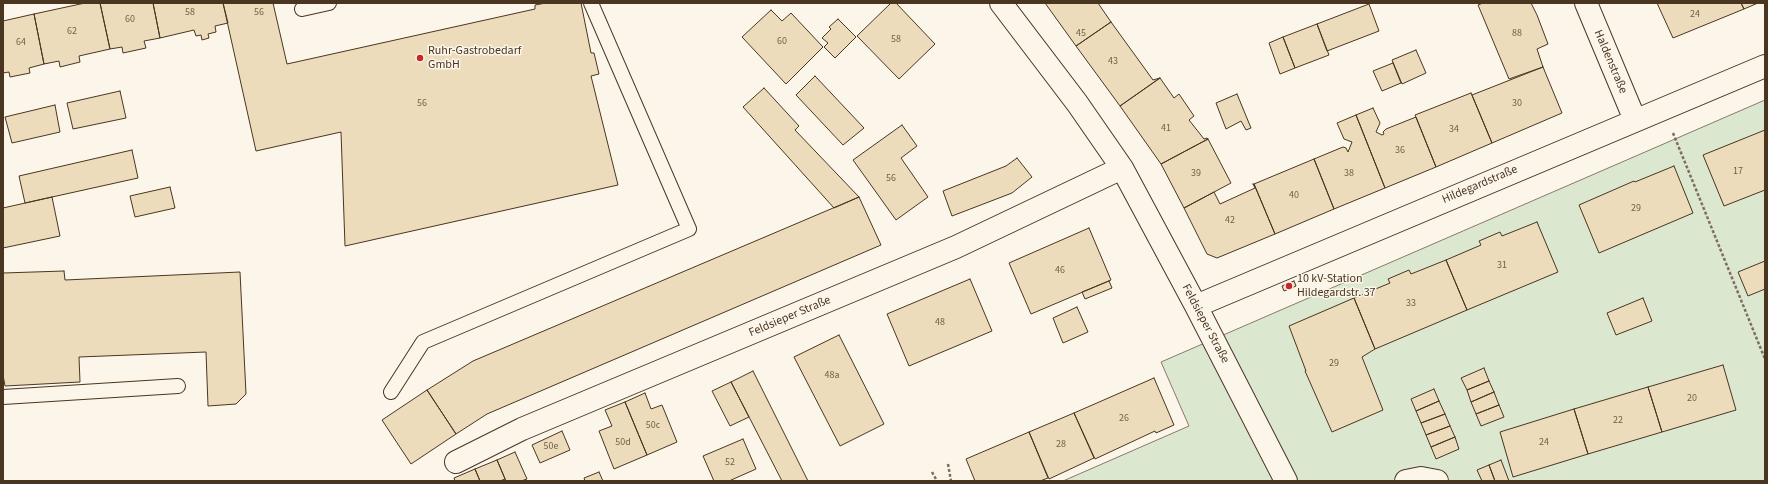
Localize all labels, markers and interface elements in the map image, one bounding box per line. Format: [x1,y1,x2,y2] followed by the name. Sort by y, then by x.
[185,7,195,19] house number: 58
[254,7,264,19] house number: 56
[1690,9,1700,21] house number: 24
[125,14,135,26] house number: 60
[67,26,77,38] house number: 62
[1076,28,1086,40] house number: 45
[1512,28,1522,40] house number: 88
[1590,28,1630,96] street label: Haldenstraße
[891,34,901,46] house number: 58
[777,36,787,48] house number: 60
[16,37,26,49] house number: 64
[428,44,521,72] place label: Ruhr-Gastrobedarf GmbH
[415,53,425,63] marker: Ruhr-Gastrobedarf GmbH
[1108,56,1118,68] house number: 43
[417,98,427,110] house number: 56
[1512,98,1522,110] house number: 30
[1161,123,1171,135] house number: 41
[1449,124,1459,136] house number: 34
[1395,145,1405,157] house number: 36
[1440,163,1520,207] street label: Hildegardstraße
[1733,166,1743,178] house number: 17
[1191,168,1201,180] house number: 39
[1344,168,1354,180] house number: 38
[886,173,896,185] house number: 56
[1289,190,1299,202] house number: 40
[1631,203,1641,215] house number: 29
[1225,215,1235,227] house number: 42
[1497,260,1507,272] house number: 31
[1055,265,1065,277] house number: 46
[1297,272,1376,300] place label: 10 kV-Station Hildegardstr. 37
[1284,281,1294,291] marker: 10 kV-Station Hildegardstr. 37
[1178,282,1232,366] street label: Feldsieper Straße
[747,293,833,341] street label: Feldsieper Straße
[1406,298,1416,310] house number: 33
[935,317,945,329] house number: 48
[1329,358,1339,370] house number: 29
[825,370,839,382] house number: 48a
[1687,393,1697,405] house number: 20
[1119,413,1129,425] house number: 26
[1613,415,1623,427] house number: 22
[646,420,660,432] house number: 50c
[615,437,631,449] house number: 50d
[1539,437,1549,449] house number: 24
[1056,439,1066,451] house number: 28
[544,441,558,453] house number: 50e
[725,457,735,469] house number: 52

